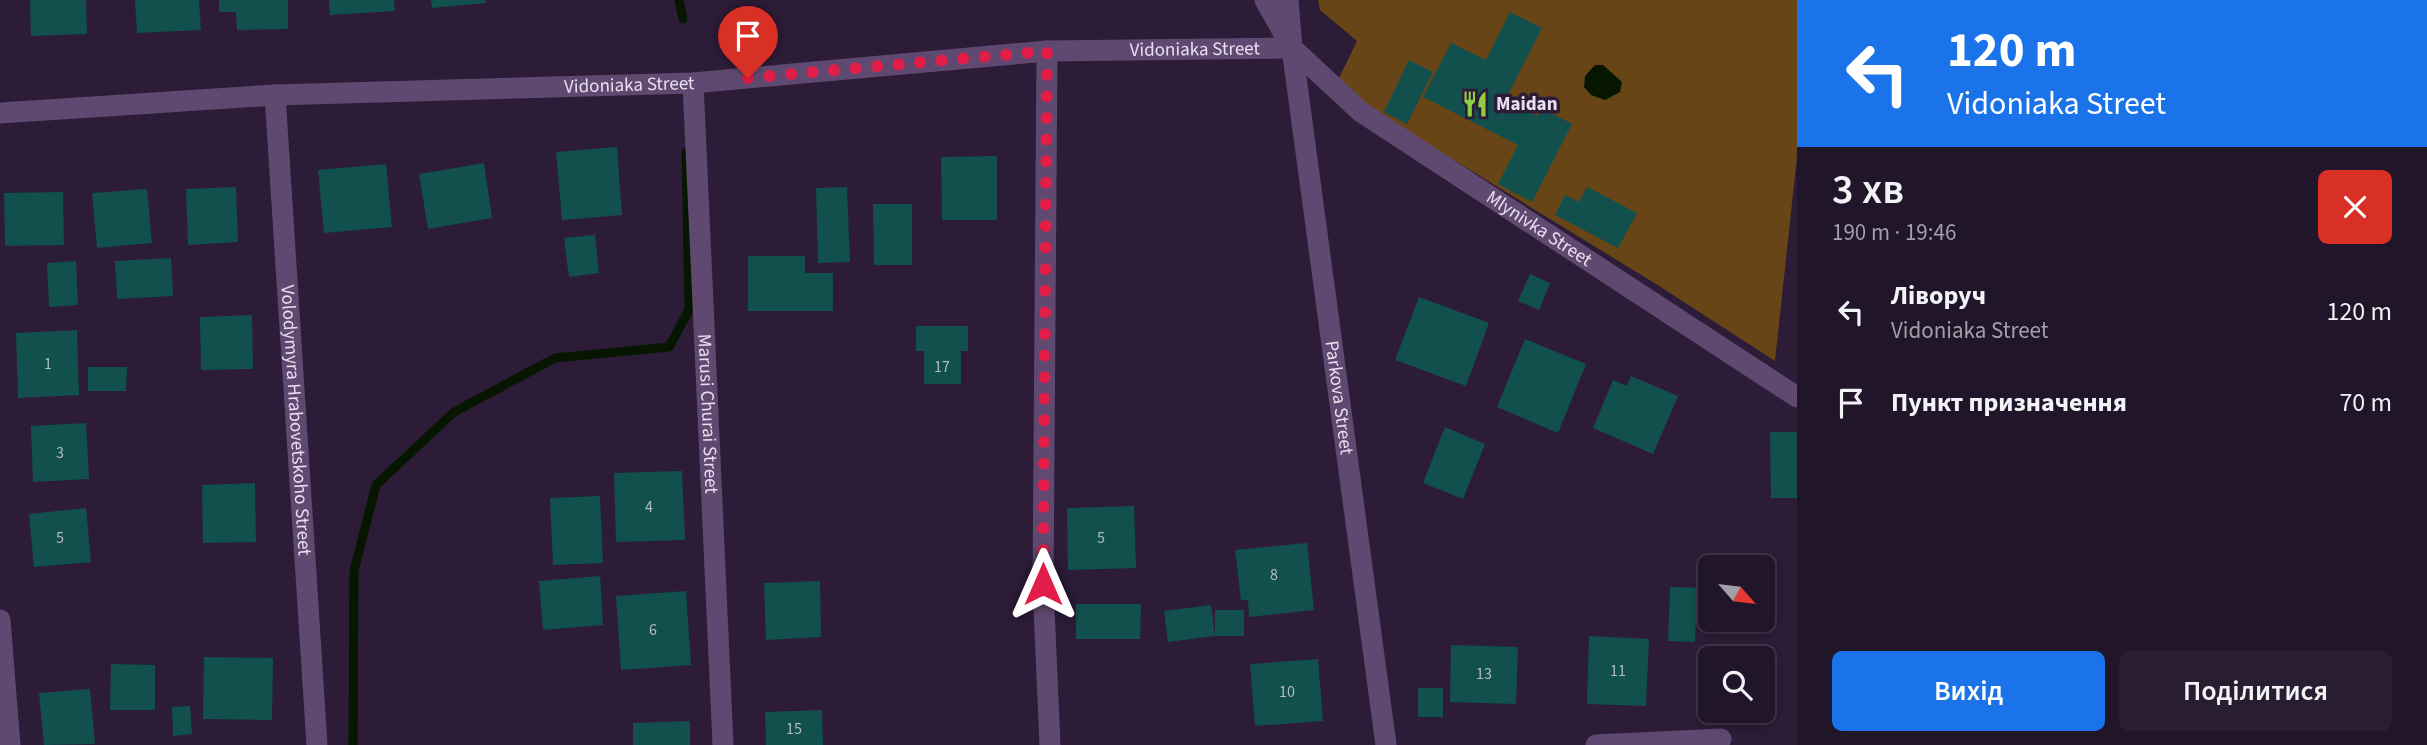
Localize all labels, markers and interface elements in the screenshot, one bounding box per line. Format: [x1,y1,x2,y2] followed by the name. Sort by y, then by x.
[718,6,778,78] pin
[1947,16,2076,86] text: 120 m
[729,17,767,55] icon: arrive
[1832,28,1923,119] icon: left
[1129,35,1261,63] street label: Vidoniaka Street
[564,69,695,100] street label: Vidoniaka Street
[1947,81,2166,127] text: Vidoniaka Street
[1460,89,1490,119] restaurant icon: Maidan
[1496,91,1558,118] place label: Maidan
[1832,160,1904,220] text: 3 хв
[2318,170,2392,244] button: close
[1481,184,1598,273] street label: Mlynivka Street
[1832,216,1956,249] text: 190 m · 19:46
[1891,277,1986,314] text: Ліворуч
[274,284,318,557] street label: Volodymyra Hrabovetskoho Street
[1832,293,1870,331] icon: left
[2326,293,2392,330] text: 120 m
[1891,314,2049,347] text: Vidoniaka Street
[691,333,725,495] street label: Marusi Churai Street
[1318,339,1360,457] street label: Parkova Street
[44,353,52,375] house number: 1
[934,356,950,378] house number: 17
[1832,384,1870,422] icon: arrive
[1891,384,2127,421] text: Пункт призначення
[2339,384,2392,421] text: 70 m
[56,442,64,464] house number: 3
[645,496,653,518] house number: 4
[56,527,64,549] house number: 5
[1097,527,1105,549] house number: 5
[1006,547,1080,621] position arrow
[1698,555,1774,632] north arrow
[1698,555,1775,723] map controls
[1270,564,1278,586] house number: 8
[649,619,657,641] house number: 6
[1698,646,1775,723] button: search
[1832,651,2105,731] button: Вихід
[2119,651,2392,731] button: Поділитися
[1610,660,1626,682] house number: 11
[1476,663,1492,685] house number: 13
[1279,681,1295,703] house number: 10
[786,718,802,740] house number: 15

